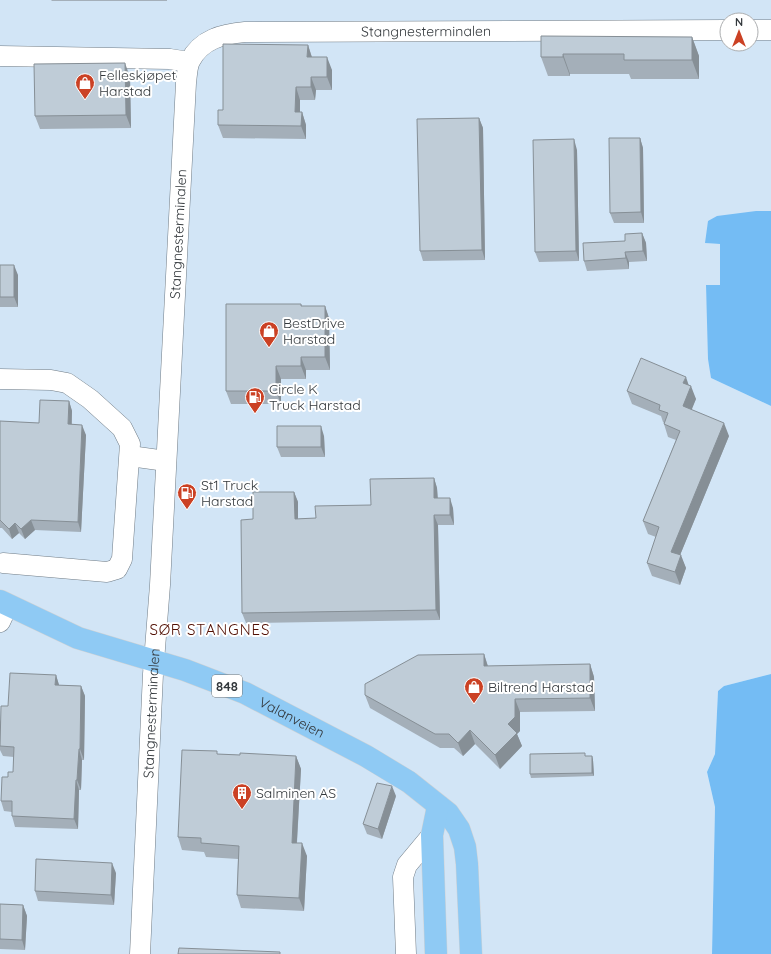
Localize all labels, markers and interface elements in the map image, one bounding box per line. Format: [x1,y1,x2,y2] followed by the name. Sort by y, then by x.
[719,12,759,52] north arrow
[735,15,743,29] text: N
[361,22,491,41] street label: Stangnesterminalen
[99,66,176,100] place label: Felleskjøpet Harstad
[74,72,96,100] shop icon: Felleskjøpet Harstad
[166,169,191,299] street label: Stangnesterminalen
[283,314,345,348] place label: BestDrive Harstad
[258,320,280,348] shop icon: BestDrive Harstad
[269,380,361,414] place label: Circle K Truck Harstad
[244,386,266,414] fuel station icon: Circle K Truck Harstad
[201,476,258,510] place label: St1 Truck Harstad
[176,482,198,510] fuel station icon: St1 Truck Harstad
[149,620,271,639] district label: SØR STANGNES
[139,648,164,779] street label: Stangnesterminalen
[212,675,242,697] road number: 848
[463,676,485,704] shop icon: Biltrend Harstad
[488,678,594,696] place label: Biltrend Harstad
[256,693,328,742] street label: Valanveien
[231,782,253,810] building icon: Salminen AS
[256,784,336,802] place label: Salminen AS

